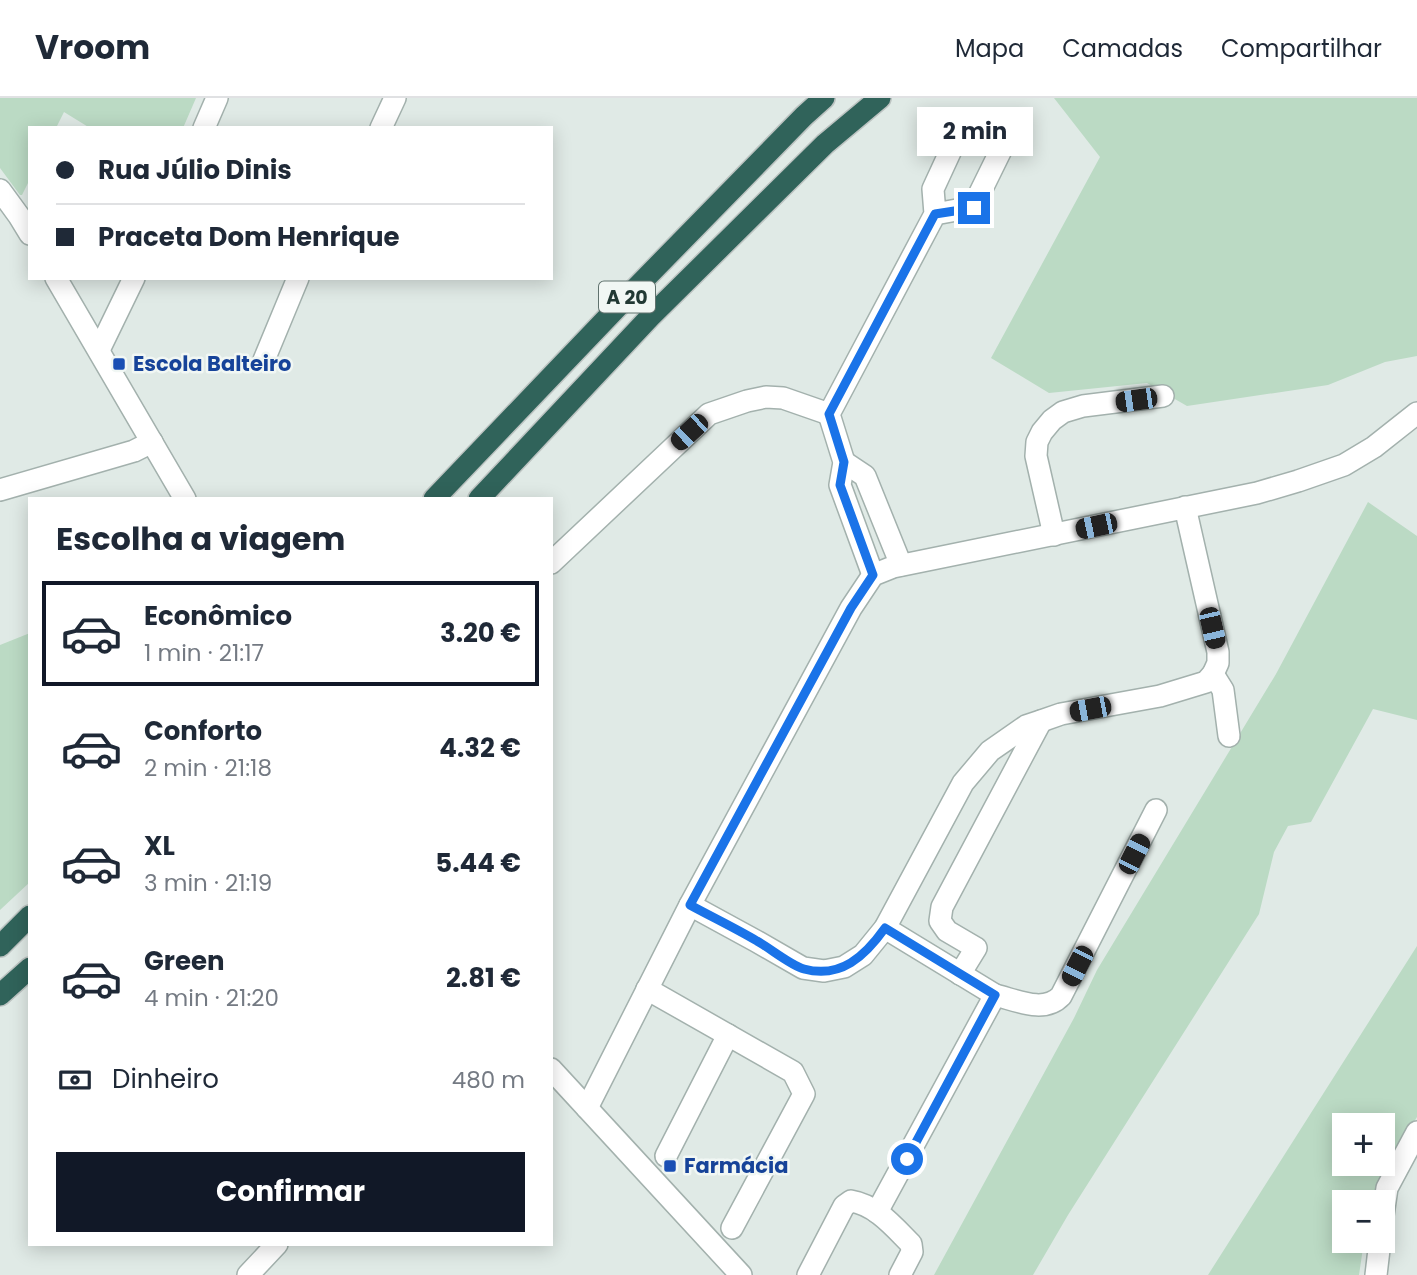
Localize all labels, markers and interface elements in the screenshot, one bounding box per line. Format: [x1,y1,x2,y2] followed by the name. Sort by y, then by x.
[35,24,150,71] text: Vroom
[955,32,1024,65] text: Mapa
[1062,32,1183,65] text: Camadas
[1221,32,1382,65] text: Compartilhar
[916,106,1032,155] callout: 2 min
[943,115,1007,147] text: 2 min
[98,152,292,188] text: Rua Júlio Dinis
[958,192,990,224] route end
[98,219,400,255] text: Praceta Dom Henrique
[599,281,655,312] road number: A 20
[133,349,291,378] place label: Escola Balteiro
[111,356,127,372] marker: Escola Balteiro
[1114,387,1159,413] car
[667,410,712,454] car
[1074,511,1119,541] car
[56,516,345,561] text: Escolha a viagem
[144,598,292,634] text: Econômico
[60,602,123,665] icon: car
[1198,605,1227,651] car
[440,615,521,651] text: 3.20 €
[144,637,264,669] text: 1 min · 21:17
[1068,695,1113,723] car
[144,713,262,749] text: Conforto
[60,717,123,780] icon: car
[439,730,521,766] text: 4.32 €
[144,752,272,784] text: 2 min · 21:18
[144,828,175,864] text: XL
[1116,831,1153,877] car
[60,832,123,895] icon: car
[435,845,521,881] text: 5.44 €
[144,867,272,899] text: 3 min · 21:19
[144,943,225,979] text: Green
[1059,943,1096,989] car
[60,947,123,1010] icon: car
[446,960,521,996] text: 2.81 €
[144,982,279,1014] text: 4 min · 21:20
[56,1061,94,1099] icon: cash
[112,1061,219,1097] text: Dinheiro
[452,1064,525,1096] text: 480 m
[1332,1113,1395,1253] map controls
[1332,1113,1395,1176] button: +
[891,1143,923,1175] route start
[684,1151,788,1180] place label: Farmácia
[56,1152,525,1232] button: Confirmar
[662,1158,678,1174] marker: Farmácia
[1332,1190,1395,1253] button: −

